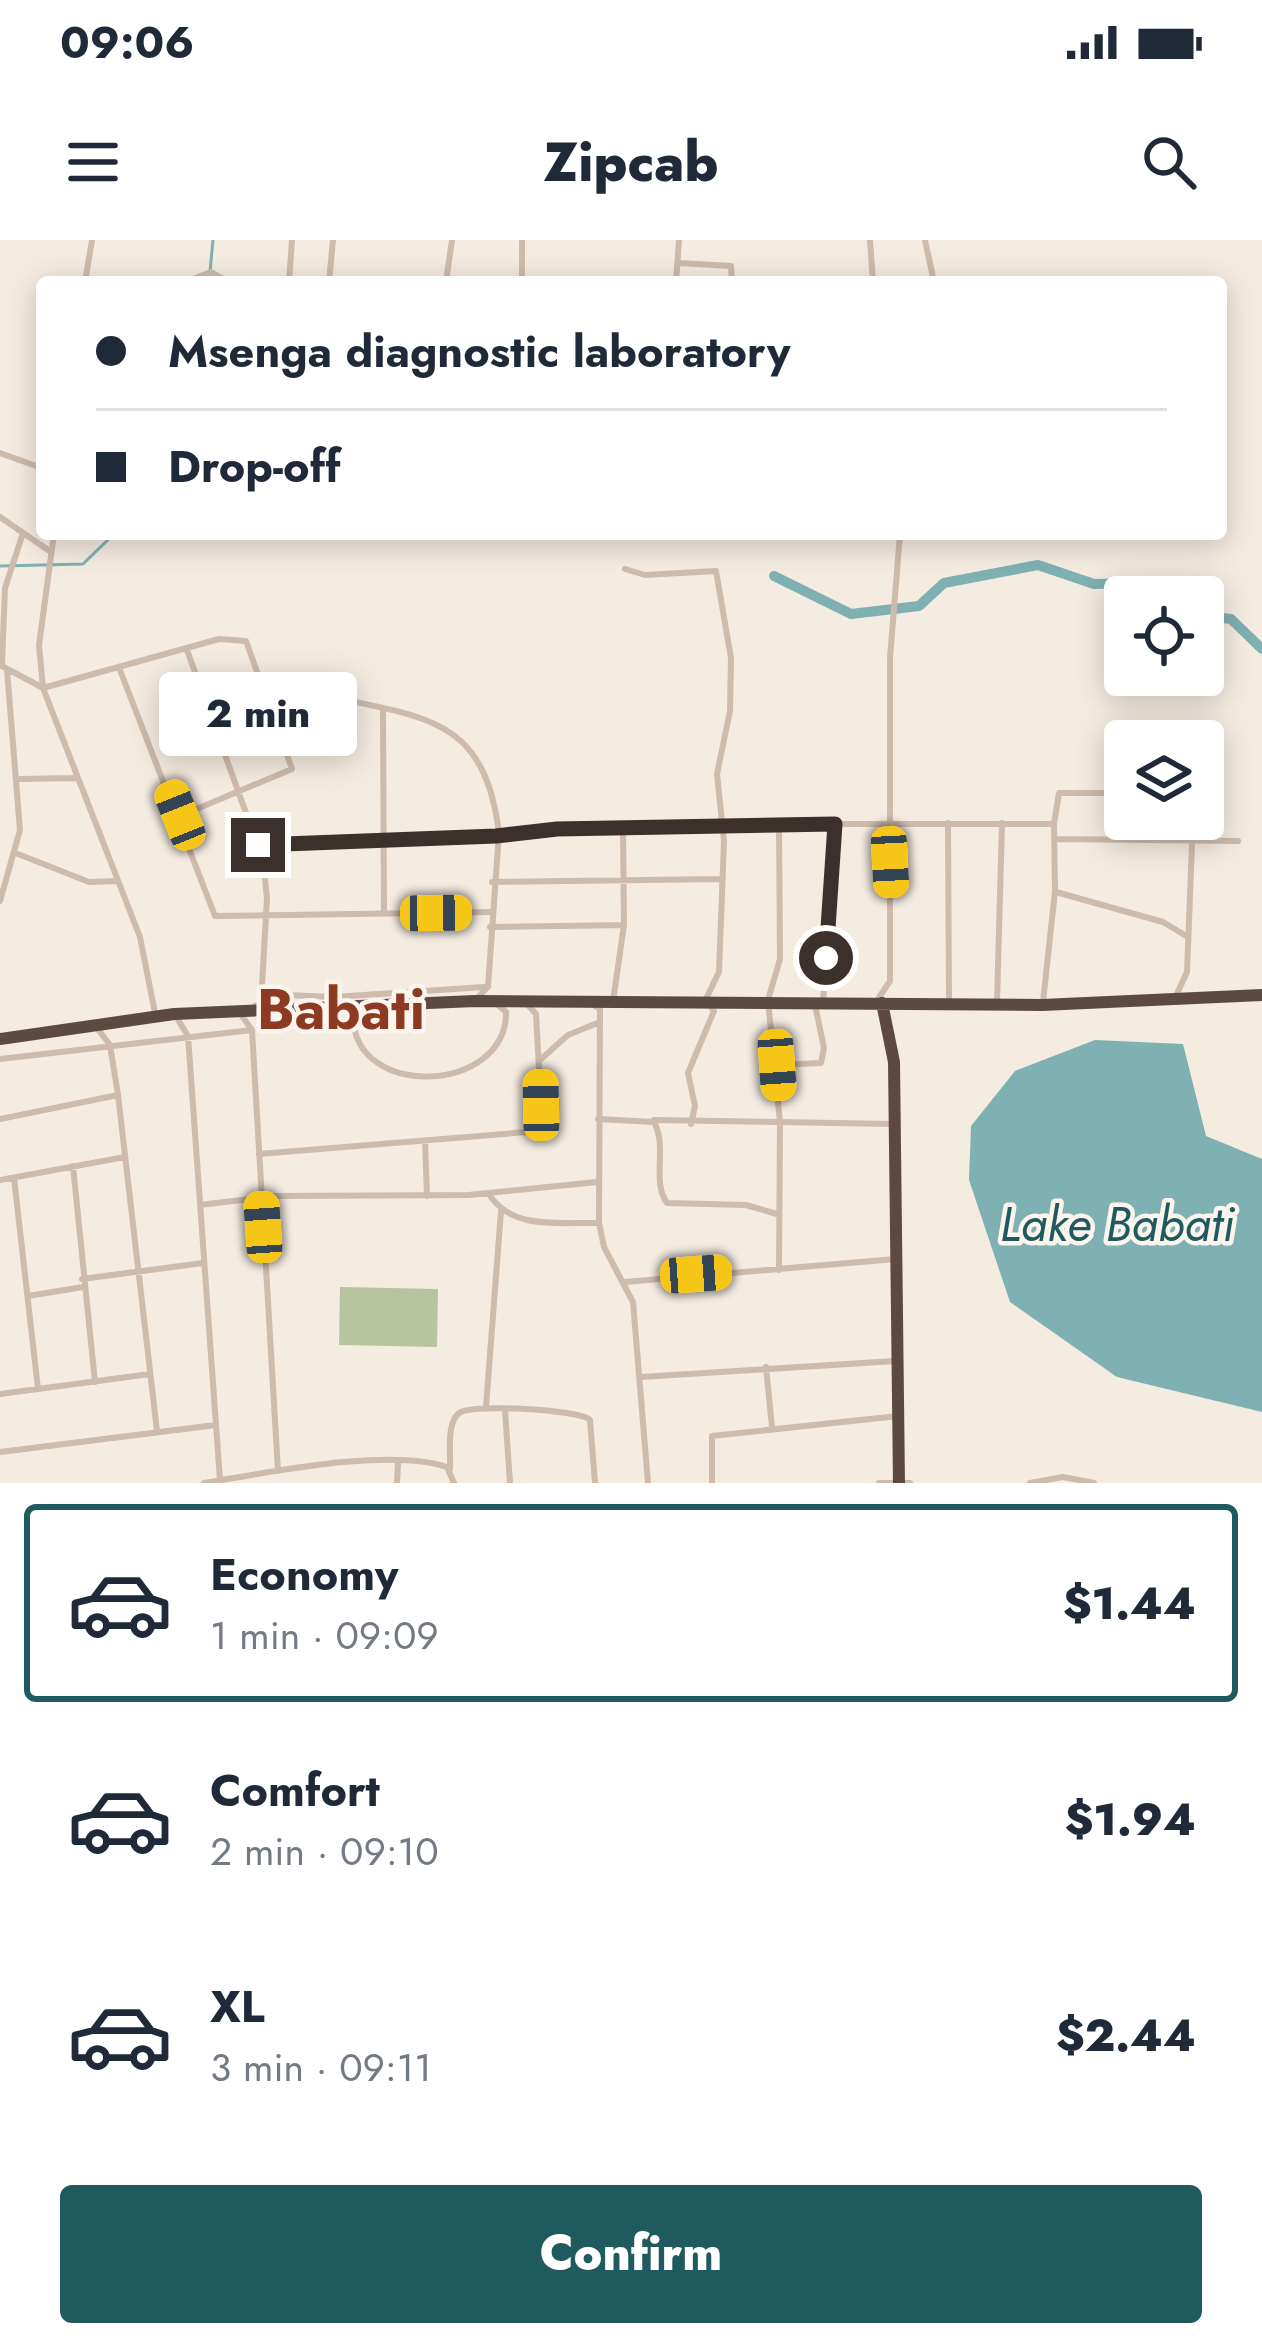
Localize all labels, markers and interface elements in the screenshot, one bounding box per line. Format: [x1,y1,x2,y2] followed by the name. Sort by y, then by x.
[60,10,194,75] text: 09:06
[544,123,718,201] text: Zipcab
[60,129,126,195] icon: menu
[1136,129,1202,195] icon: search
[168,319,790,384] text: Msenga diagnostic laboratory
[168,434,341,499] text: Drop-off
[1104,576,1224,840] map controls
[1104,576,1224,696] button: locate
[159,671,357,755] callout: 2 min
[206,685,310,742] text: 2 min
[1104,720,1224,840] button: layers
[150,775,210,855] car
[231,818,285,872] route end
[870,825,910,899] car
[400,894,472,932] car
[799,931,853,985] route start
[257,968,425,1050] district label: Babati
[757,1028,797,1102] car
[522,1069,560,1141] car
[243,1190,283,1264] car
[1000,1190,1235,1259] water label: Lake Babati
[659,1254,733,1294] car
[210,1542,398,1607] text: Economy
[66,1549,174,1657] icon: car
[1063,1571,1196,1636] text: $1.44
[210,1607,439,1664] text: 1 min · 09:09
[210,1758,380,1823] text: Comfort
[66,1765,174,1873] icon: car
[1065,1787,1196,1852] text: $1.94
[210,1823,439,1880] text: 2 min · 09:10
[210,1974,265,2039] text: XL
[66,1981,174,2089] icon: car
[1056,2003,1196,2068] text: $2.44
[210,2039,432,2096] text: 3 min · 09:11
[60,2185,1202,2323] button: Confirm

